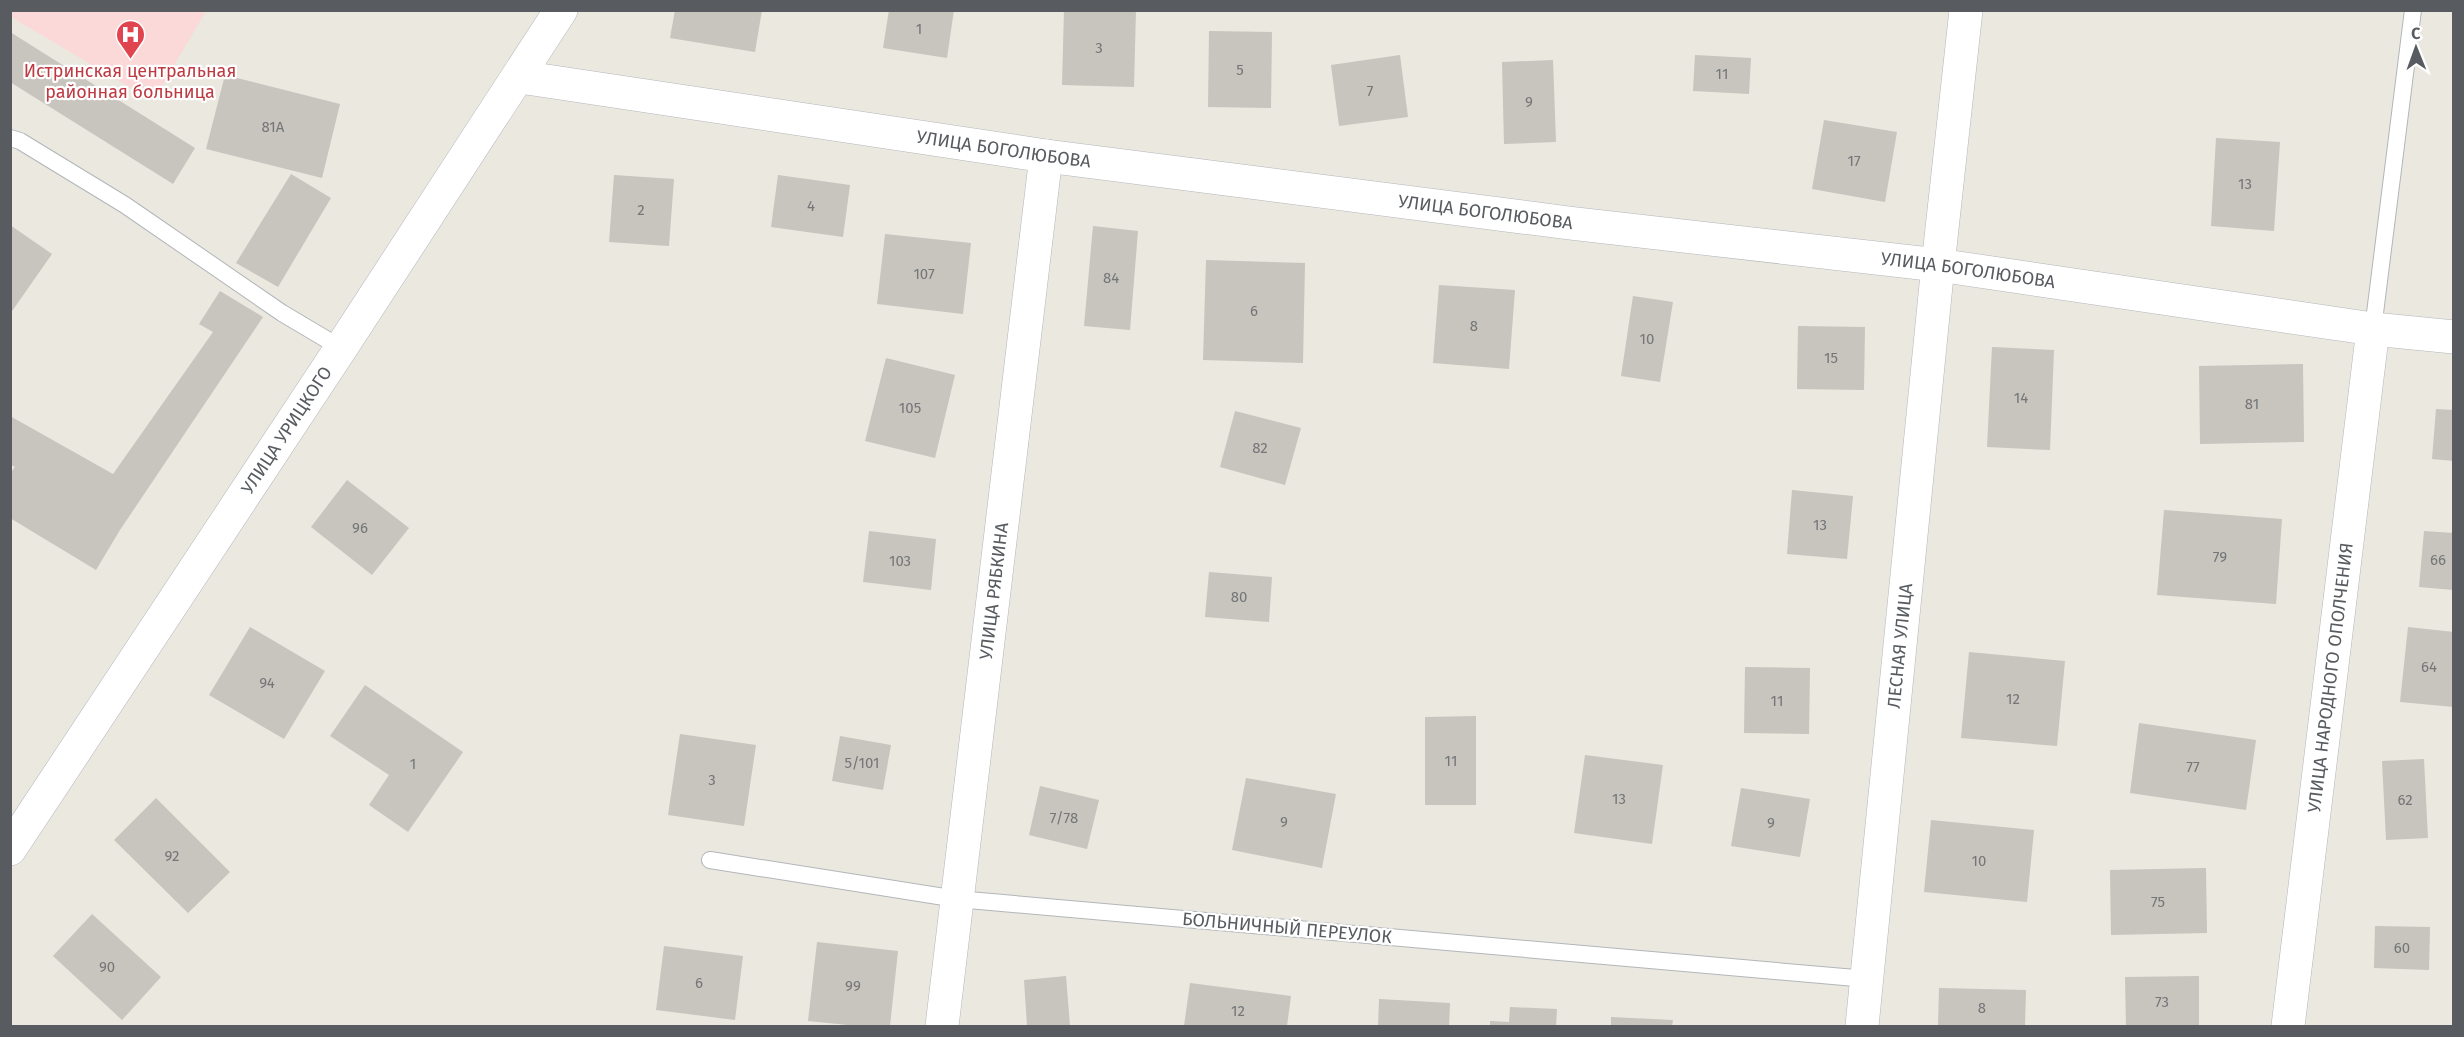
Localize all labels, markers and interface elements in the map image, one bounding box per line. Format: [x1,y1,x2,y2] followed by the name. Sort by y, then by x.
[114,18,146,60] hospital icon: Истринская центральная районная больница
[2386,18,2446,78] north arrow
[916,20,922,38] house number: 1
[2411,24,2421,43] text: С
[1095,39,1103,57] house number: 3
[24,60,236,103] place label: Истринская центральная районная больница
[1236,61,1244,79] house number: 5
[1716,65,1728,83] house number: 11
[1367,82,1374,100] house number: 7
[1525,93,1533,111] house number: 9
[262,118,285,136] house number: 81А
[915,126,1093,173] street label: УЛИЦА БОГОЛЮБОВА
[1847,152,1861,170] house number: 17
[2238,175,2252,193] house number: 13
[1397,190,1575,234] street label: УЛИЦА БОГОЛЮБОВА
[807,197,815,215] house number: 4
[637,201,645,219] house number: 2
[1880,248,2057,293] street label: УЛИЦА БОГОЛЮБОВА
[913,265,935,283] house number: 107
[1103,269,1119,287] house number: 84
[1250,302,1258,320] house number: 6
[1470,317,1478,335] house number: 8
[1640,330,1654,348] house number: 10
[1824,349,1838,367] house number: 15
[237,362,337,498] street label: УЛИЦА УРИЦКОГО
[2014,389,2028,407] house number: 14
[2245,395,2259,413] house number: 81
[899,399,921,417] house number: 105
[1252,439,1268,457] house number: 82
[1813,516,1827,534] house number: 13
[352,519,368,537] house number: 96
[975,521,1013,661] street label: УЛИЦА РЯБКИНА
[2303,541,2358,814] street label: УЛИЦА НАРОДНОГО ОПОЛЧЕНИЯ
[2213,548,2227,566] house number: 79
[2430,551,2446,569] house number: 66
[889,552,911,570] house number: 103
[1883,582,1917,709] street label: ЛЕСНАЯ УЛИЦА
[1231,588,1247,606] house number: 80
[2421,658,2437,676] house number: 64
[259,674,275,692] house number: 94
[2006,690,2020,708] house number: 12
[1771,692,1783,710] house number: 11
[1445,752,1457,770] house number: 11
[844,754,880,772] house number: 5/101
[410,755,416,773] house number: 1
[2186,758,2200,776] house number: 77
[708,771,716,789] house number: 3
[1612,790,1626,808] house number: 13
[2397,791,2413,809] house number: 62
[1050,809,1078,827] house number: 7/78
[1280,813,1288,831] house number: 9
[1767,814,1775,832] house number: 9
[165,847,179,865] house number: 92
[1972,852,1986,870] house number: 10
[2151,893,2165,911] house number: 75
[1181,908,1393,948] street label: БОЛЬНИЧНЫЙ ПЕРЕУЛОК
[2394,939,2410,957] house number: 60
[99,958,115,976] house number: 90
[695,974,703,992] house number: 6
[845,977,861,995] house number: 99
[2155,993,2169,1011] house number: 73
[1978,999,1986,1017] house number: 8
[1231,1002,1245,1020] house number: 12

